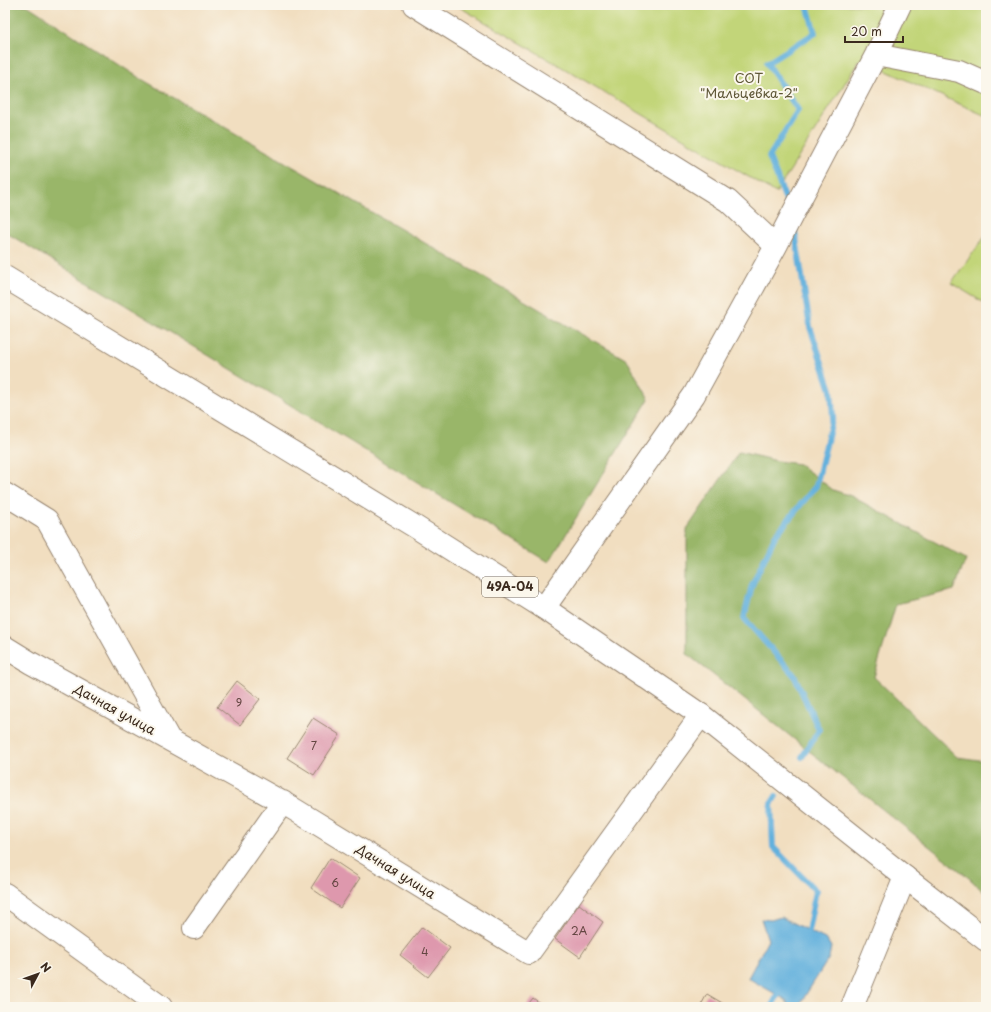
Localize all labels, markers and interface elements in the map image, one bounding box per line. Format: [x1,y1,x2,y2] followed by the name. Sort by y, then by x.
[845,18,903,44] scale bar
[851,22,882,40] text: 20 m
[700,68,798,102] park label: СОТ "Мальцевка-2"
[482,577,538,597] road number: 49А-04
[70,678,160,739] street label: Дачная улица
[236,694,242,711] house number: 9
[311,737,317,754] house number: 7
[352,838,440,903] street label: Дачная улица
[331,874,339,891] house number: 6
[571,922,588,939] house number: 2А
[421,943,429,960] house number: 4
[18,954,58,994] north arrow
[37,958,55,976] text: N

